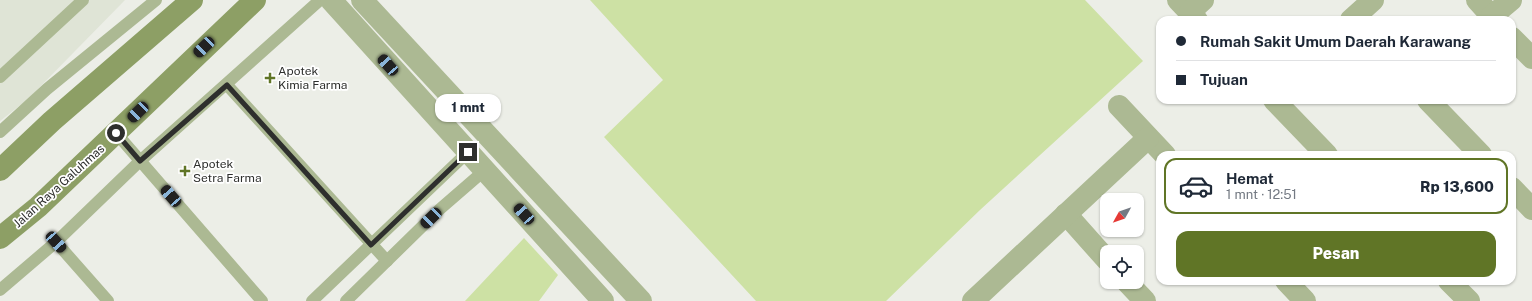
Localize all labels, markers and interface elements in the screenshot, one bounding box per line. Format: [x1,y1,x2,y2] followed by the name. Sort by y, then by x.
[1200,33,1471,50] text: Rumah Sakit Umum Daerah Karawang
[191,34,217,60] car
[376,52,400,78] car
[278,64,347,92] place label: Apotek Kimia Farma
[1200,71,1248,88] text: Tujuan
[265,73,275,83] marker: Apotek Kimia Farma
[435,94,501,122] callout: 1 mnt
[125,99,151,125] car
[451,100,485,115] text: 1 mnt
[107,124,125,142] route start
[11,141,107,231] street label: Jalan Raya Galuhmas
[459,143,477,161] route end
[193,157,262,185] place label: Apotek Setra Farma
[180,166,190,176] marker: Apotek Setra Farma
[1178,168,1214,204] icon: car
[1226,170,1274,187] text: Hemat
[1420,178,1494,195] text: Rp 13,600
[159,183,183,209] car
[1226,187,1297,202] text: 1 mnt · 12:51
[1100,193,1144,237] north arrow
[1100,193,1144,289] map controls
[512,201,536,227] car
[418,205,444,231] car
[44,229,68,255] car
[1176,231,1496,277] button: Pesan
[1100,245,1144,289] button: locate

